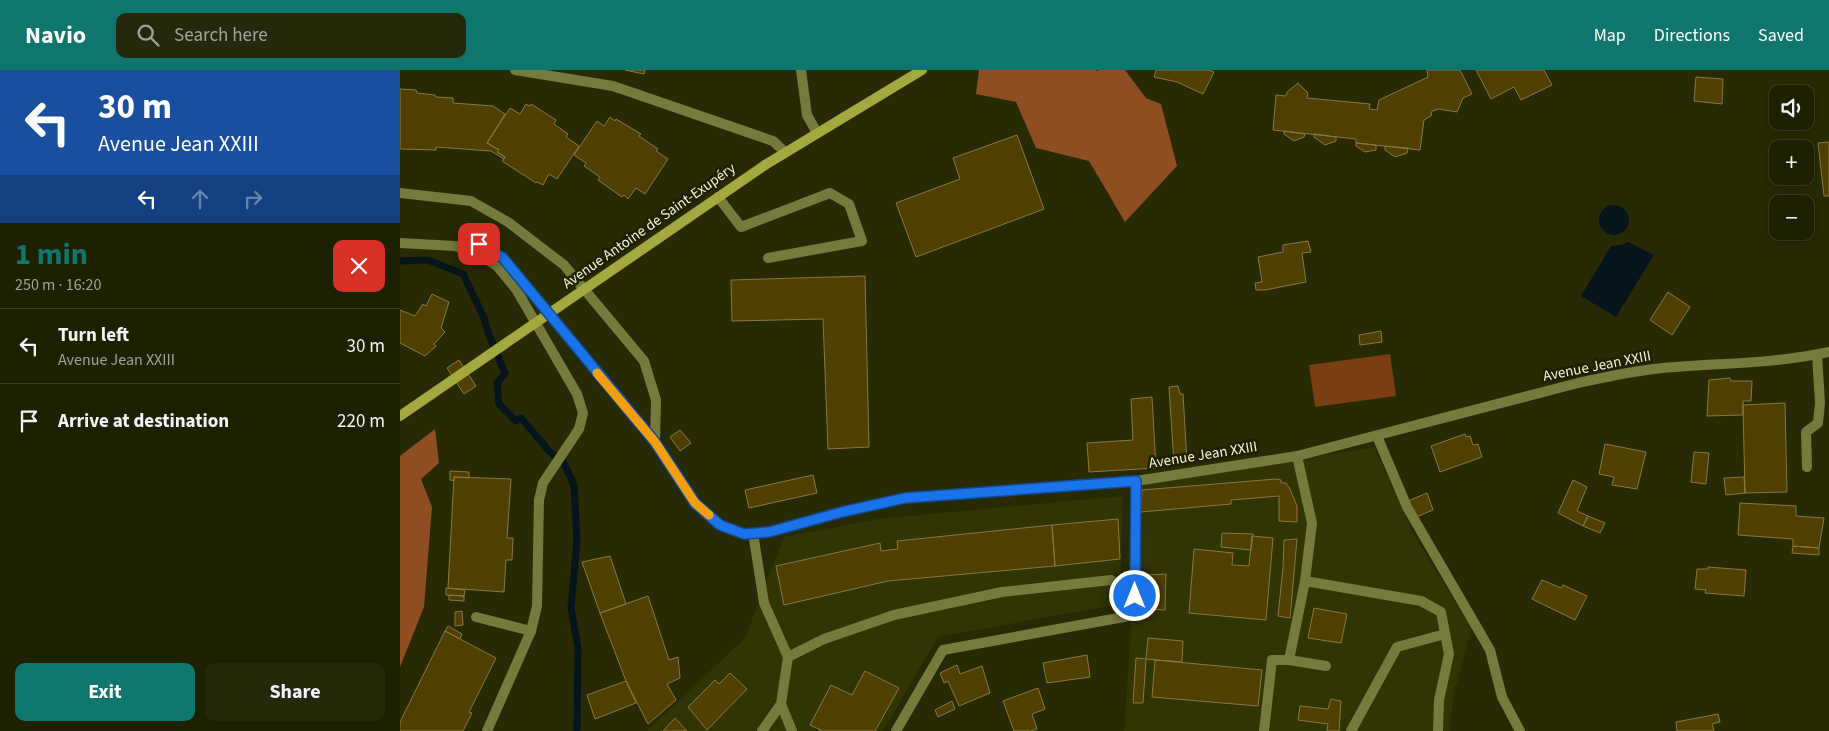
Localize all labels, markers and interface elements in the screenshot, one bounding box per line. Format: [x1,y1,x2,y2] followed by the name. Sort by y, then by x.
[116,13,466,58] search box
[25,18,86,53] text: Navio
[134,21,162,49] icon: search
[174,22,268,49] text: Search here
[1594,23,1626,48] text: Map
[1654,23,1730,48] text: Directions
[1758,23,1804,48] text: Saved
[98,82,172,132] text: 30 m
[1769,85,1814,240] map controls
[1769,85,1814,130] button: sound
[15,90,80,155] icon: left
[98,128,259,160] text: Avenue Jean XXIII
[1769,140,1814,185] button: +
[558,158,740,294] street label: Avenue Antoine de Saint-Exupéry
[133,185,161,213] icon: left
[186,185,214,213] icon: ahead
[239,185,267,213] icon: right
[1769,195,1814,240] button: −
[458,223,500,265] pin
[465,230,493,258] icon: arrive
[15,233,88,276] text: 1 min
[333,240,385,292] button: close
[15,274,102,296] text: 250 m · 16:20
[58,322,129,349] text: Turn left
[15,332,43,360] icon: left
[347,333,385,360] text: 30 m
[1541,345,1653,387] street label: Avenue Jean XXIII
[58,349,175,371] text: Avenue Jean XXIII
[15,407,43,435] icon: arrive
[58,408,229,435] text: Arrive at destination
[337,408,385,435] text: 220 m
[1147,436,1259,474] street label: Avenue Jean XXIII
[1108,569,1160,621] position arrow
[15,663,195,721] button: Exit
[205,663,385,721] button: Share

